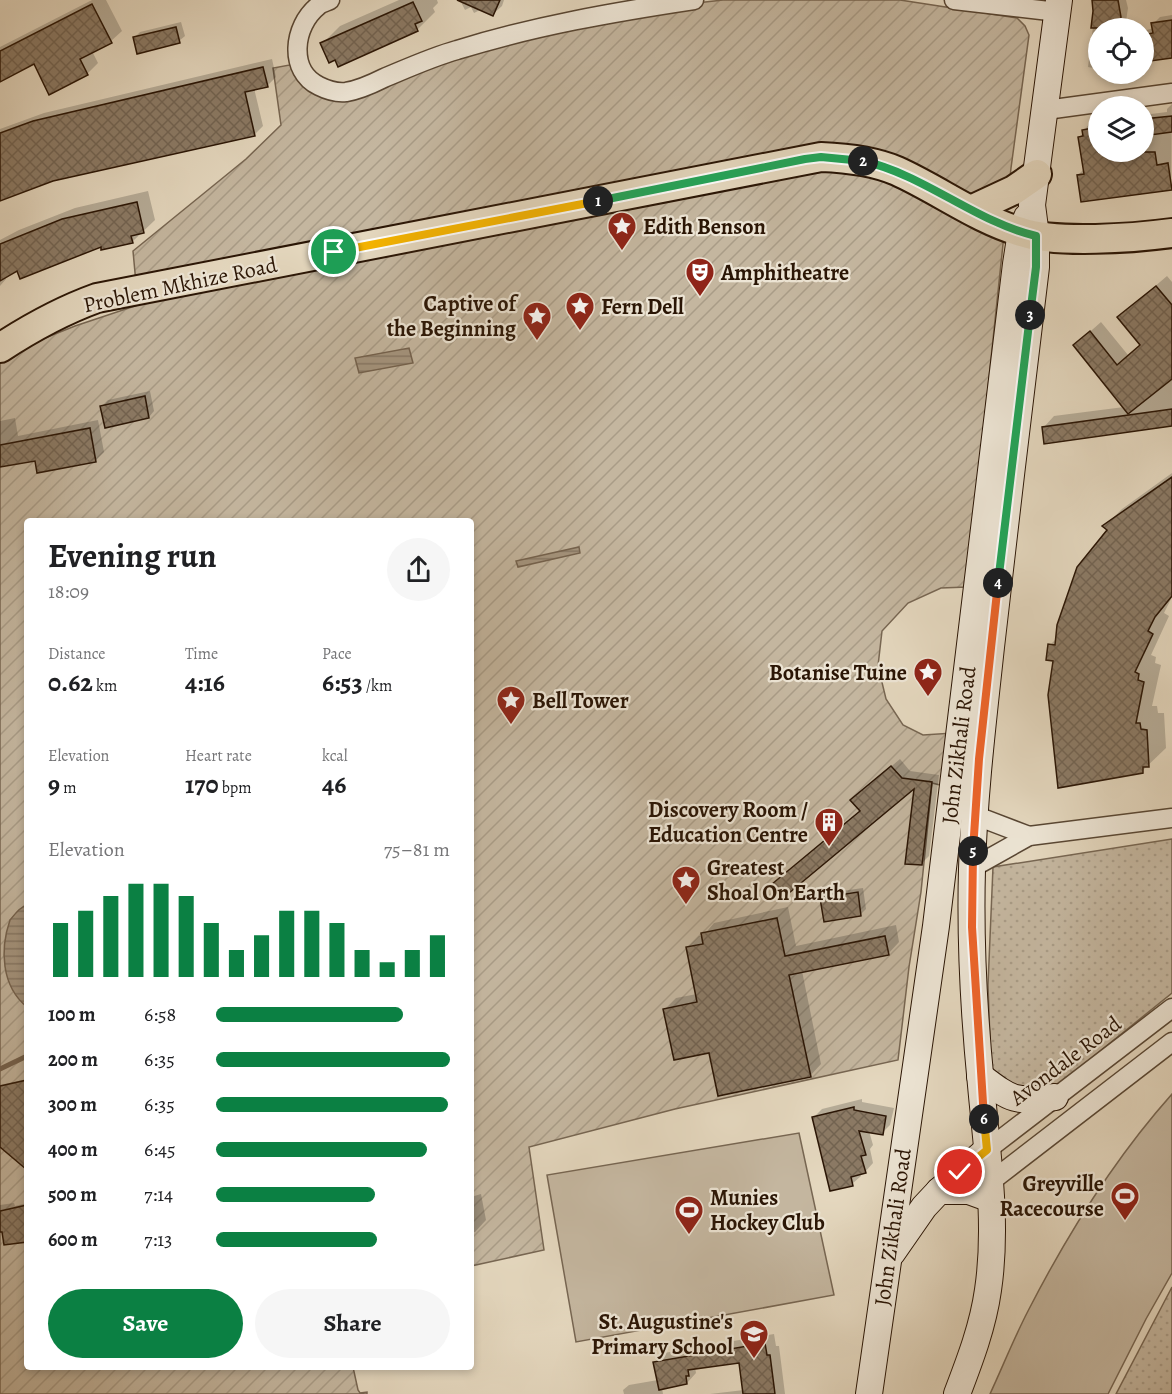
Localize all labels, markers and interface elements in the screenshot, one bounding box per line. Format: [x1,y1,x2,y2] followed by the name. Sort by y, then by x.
[1088,18,1154,162] map controls
[1088,18,1154,84] button: locate
[1088,96,1154,162] button: layers
[848,146,878,176] pin: 2
[859,150,867,172] text: 2
[583,186,613,216] pin: 1
[595,190,601,212] text: 1
[606,210,638,252] place icon: Edith Benson
[643,212,766,242] place label: Edith Benson
[308,226,359,277] pin
[317,235,350,268] icon: arrive
[80,250,280,320] street label: Problem Mkhize Road
[684,256,716,298] theatre icon: Amphitheatre
[720,258,849,288] place label: Amphitheatre
[387,289,519,344] place label: Captive of the Beginning
[564,290,596,332] place icon: Fern Dell
[601,292,684,322] place label: Fern Dell
[521,300,553,342] place icon: Captive of the Beginning
[1015,300,1045,330] pin: 3
[1027,304,1033,326] text: 3
[48,533,217,578] text: Evening run
[387,538,450,601] button: share
[983,568,1013,598] pin: 4
[994,572,1002,594] text: 4
[48,578,89,605] text: 18:09
[48,643,105,665] text: Distance
[185,643,218,665] text: Time
[322,643,352,665] text: Pace
[912,656,944,698] place icon: Botanise Tuine
[769,658,907,688] place label: Botanise Tuine
[934,664,984,826] street label: John Zikhali Road
[48,665,93,700] text: 0.62
[185,665,225,700] text: 4:16
[322,665,363,700] text: 6:53
[93,675,117,697] text: km
[363,675,392,697] text: /km
[495,684,527,726] place icon: Bell Tower
[532,686,629,716] place label: Bell Tower
[48,745,109,767] text: Elevation
[185,745,252,767] text: Heart rate
[322,745,348,767] text: kcal
[48,767,60,802] text: 9
[185,767,219,802] text: 170
[322,767,346,802] text: 46
[60,777,77,799] text: m
[219,777,252,799] text: bpm
[648,795,808,850] place label: Discovery Room / Education Centre
[813,806,845,848] building icon: Discovery Room / Education Centre
[48,836,125,863] text: Elevation
[384,836,450,863] text: 75–81 m
[958,836,988,866] pin: 5
[970,840,976,862] text: 5
[707,853,845,908] place label: Greatest Shoal On Earth
[670,864,702,906] place icon: Greatest Shoal On Earth
[48,1001,96,1028] text: 100 m
[144,1001,176,1028] text: 6:58
[1003,1009,1128,1113] street label: Avondale Road
[48,1046,98,1073] text: 200 m
[144,1046,175,1073] text: 6:35
[48,1091,97,1118] text: 300 m
[144,1091,175,1118] text: 6:35
[969,1104,999,1134] pin: 6
[980,1108,988,1130] text: 6
[48,1136,98,1163] text: 400 m
[144,1136,176,1163] text: 6:45
[867,1146,919,1308] street label: John Zikhali Road
[934,1146,985,1197] pin
[943,1155,976,1188] icon: check
[999,1169,1104,1224] place label: Greyville Racecourse
[1109,1180,1141,1222] sports icon: Greyville Racecourse
[48,1181,97,1208] text: 500 m
[144,1181,173,1208] text: 7:14
[710,1183,825,1238] place label: Munies Hockey Club
[673,1194,705,1236] sports icon: Munies Hockey Club
[48,1226,98,1253] text: 600 m
[144,1226,172,1253] text: 7:13
[48,1289,243,1358] button: Save
[255,1289,450,1358] button: Share
[591,1307,733,1362] place label: St. Augustine's Primary School
[738,1318,770,1360] school or university icon: St. Augustine's Primary School

